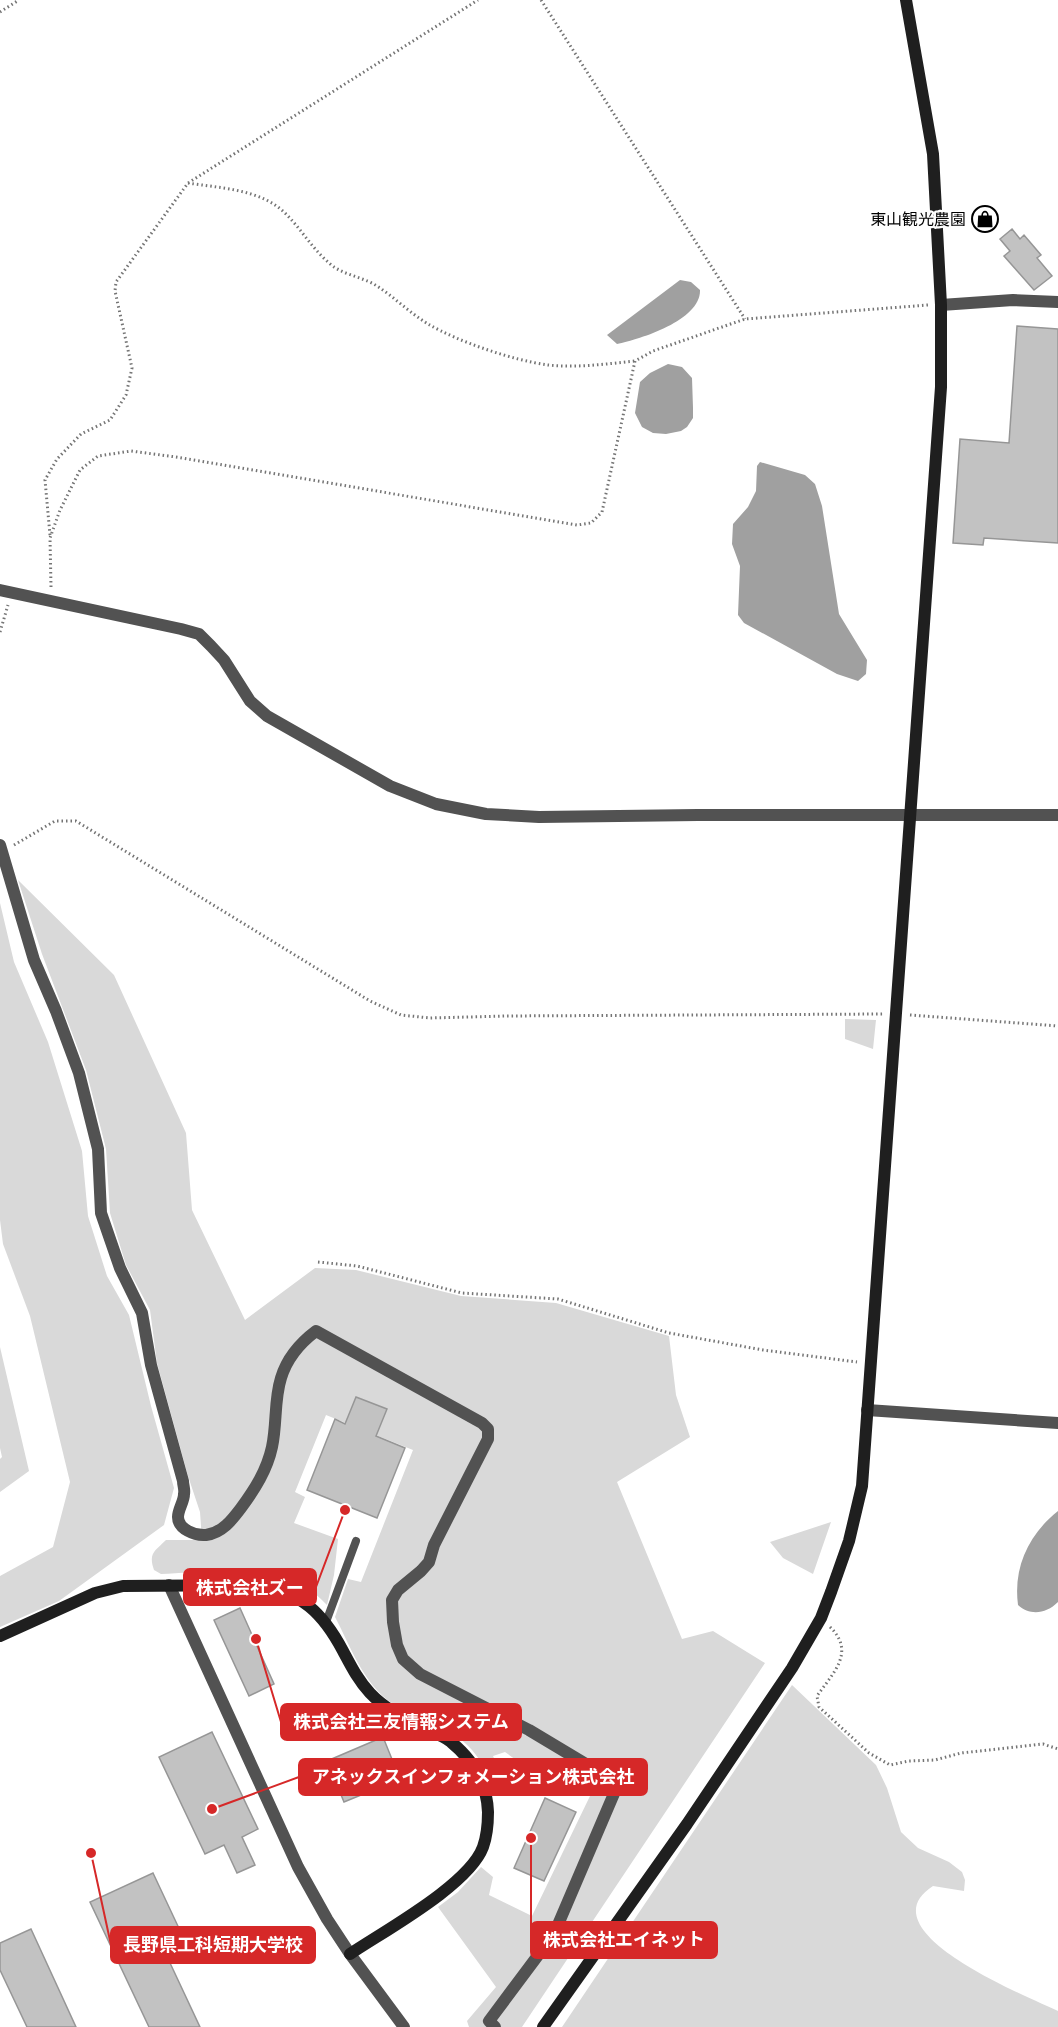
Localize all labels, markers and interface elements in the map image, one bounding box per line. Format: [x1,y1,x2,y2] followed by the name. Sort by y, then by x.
[970,204,1000,234] shop icon: 東山観光農園
[870,210,966,229] place label: 東山観光農園
[184,1569,316,1605] callout: 株式会社ズー
[196,1577,304,1599] text: 株式会社ズー
[281,1704,521,1740] callout: 株式会社三友情報システム
[293,1711,509,1733] text: 株式会社三友情報システム
[299,1759,647,1795] callout: アネックスインフォメーション株式会社
[312,1766,634,1788] text: アネックスインフォメーション株式会社
[531,1922,717,1958] callout: 株式会社エイネット
[111,1927,315,1963] callout: 長野県工科短期大学校
[543,1929,705,1951] text: 株式会社エイネット
[123,1934,303,1956] text: 長野県工科短期大学校

